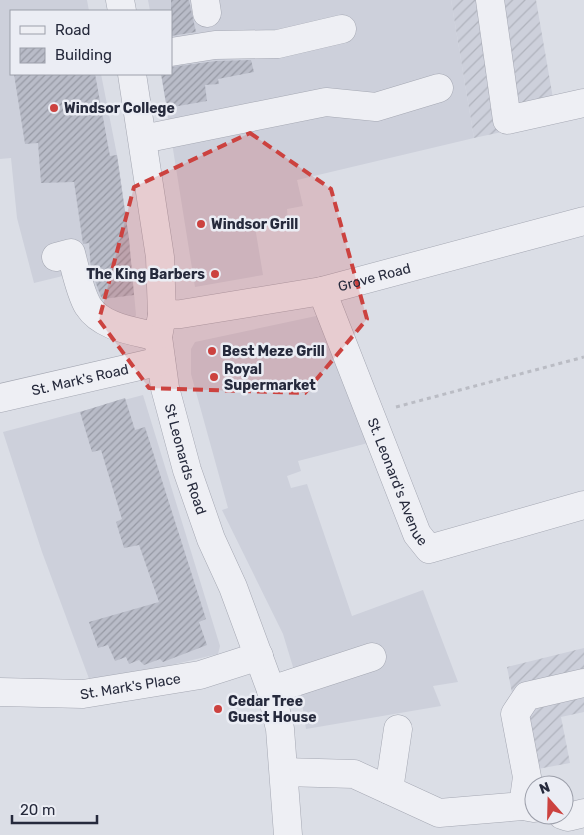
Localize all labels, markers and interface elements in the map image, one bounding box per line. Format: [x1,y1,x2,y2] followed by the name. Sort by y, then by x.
[10,10,172,75] legend
[55,21,91,39] text: Road
[55,46,112,64] text: Building
[64,100,175,117] place label: Windsor College
[48,102,60,114] marker: Windsor College
[211,216,298,233] place label: Windsor Grill
[195,218,207,230] marker: Windsor Grill
[336,260,413,295] street label: Grove Road
[86,266,205,283] place label: The King Barbers
[209,268,221,280] marker: The King Barbers
[222,343,325,360] place label: Best Meze Grill
[206,345,218,357] marker: Best Meze Grill
[30,361,130,400] street label: St. Mark's Road
[224,361,316,394] place label: Royal Supermarket
[208,371,220,383] marker: Royal Supermarket
[161,402,210,517] street label: St Leonards Road
[363,415,431,549] street label: St. Leonard's Avenue
[79,670,182,703] street label: St. Mark's Place
[228,693,317,726] place label: Cedar Tree Guest House
[212,703,224,715] marker: Cedar Tree Guest House
[524,775,574,825] north arrow
[537,779,552,798] text: N
[12,792,98,824] scale bar
[20,801,55,819] text: 20 m

